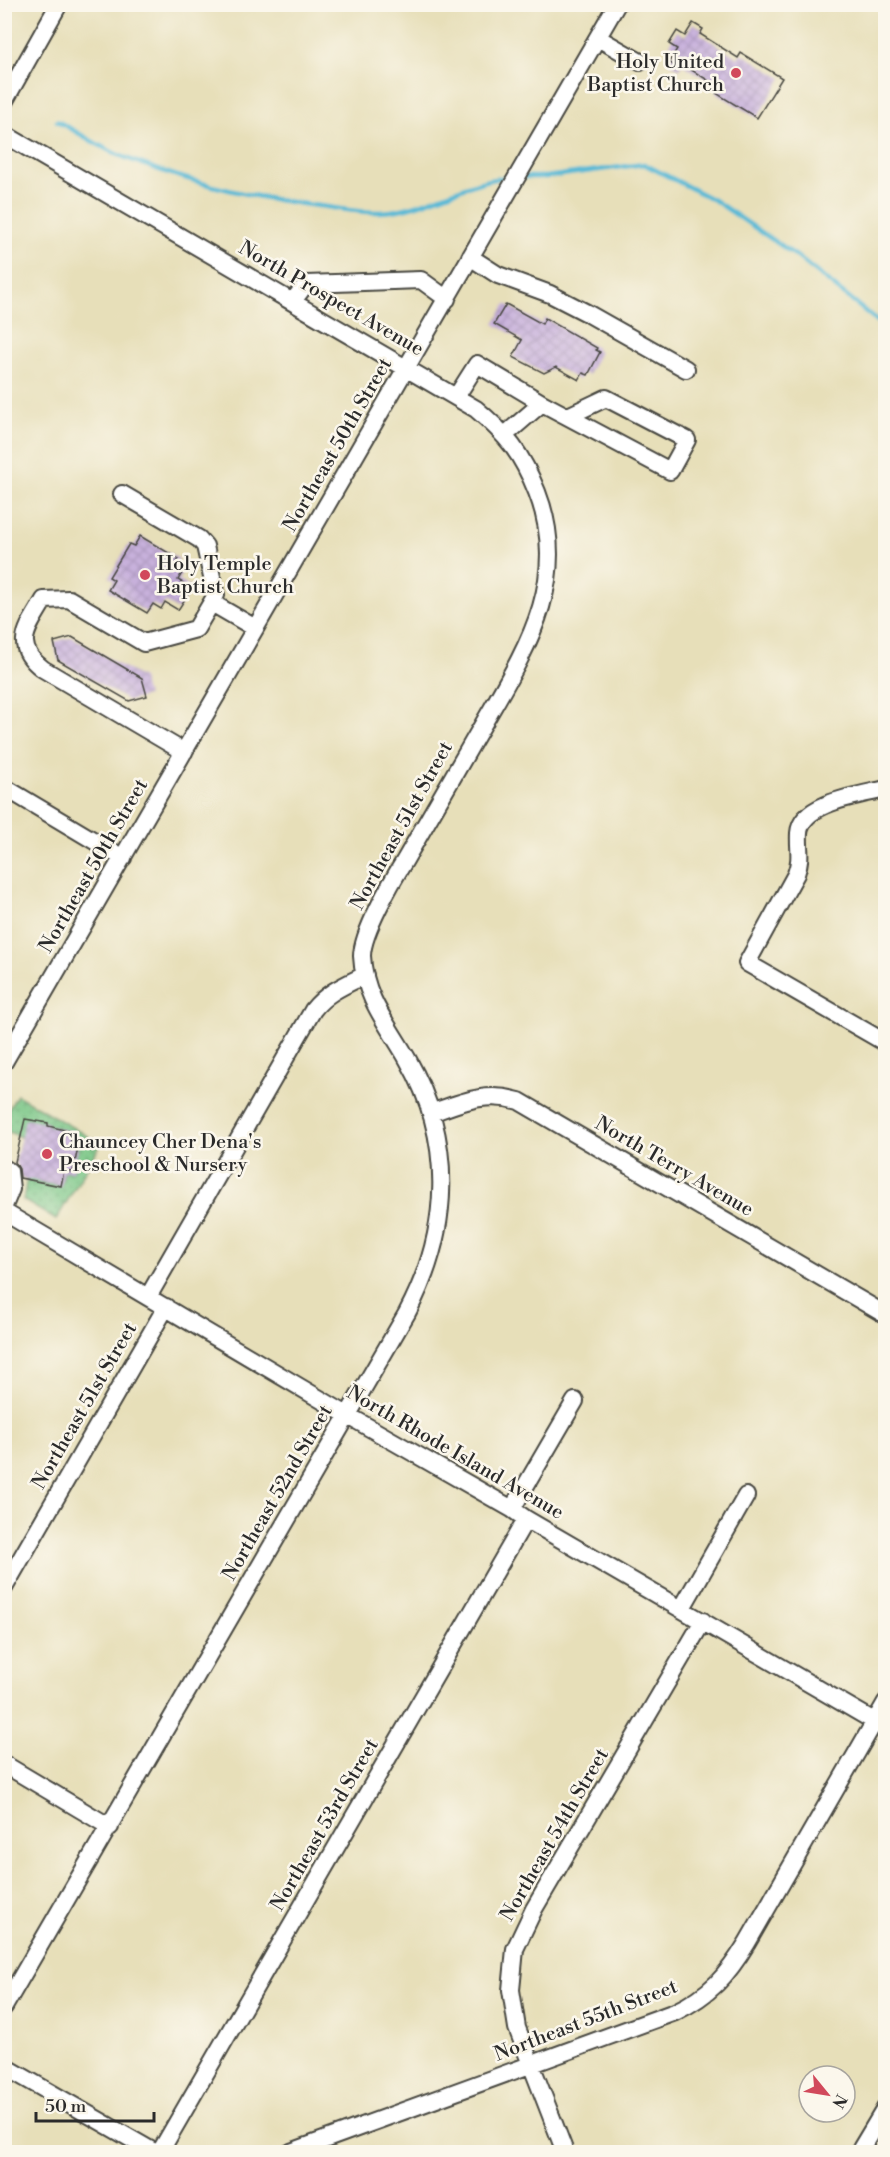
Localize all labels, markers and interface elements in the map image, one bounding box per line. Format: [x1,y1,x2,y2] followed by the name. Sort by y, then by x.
[586,50,725,98] place label: Holy United Baptist Church
[729,66,743,80] marker: Holy United Baptist Church
[234,236,428,362] street label: North Prospect Avenue
[278,354,398,536] street label: Northeast 50th Street
[156,552,294,600] place label: Holy Temple Baptist Church
[138,568,152,582] marker: Holy Temple Baptist Church
[345,737,459,915] street label: Northeast 51st Street
[34,775,154,957] street label: Northeast 50th Street
[590,1111,758,1223] street label: North Terry Avenue
[59,1130,262,1178] place label: Chauncey Cher Dena's Preschool & Nursery
[40,1147,54,1161] marker: Chauncey Cher Dena's Preschool & Nursery
[27,1318,143,1494] street label: Northeast 51st Street
[342,1380,568,1526] street label: North Rhode Island Avenue
[217,1401,339,1585] street label: Northeast 52nd Street
[265,1734,385,1916] street label: Northeast 53rd Street
[495,1744,615,1926] street label: Northeast 54th Street
[491,1974,681,2068] street label: Northeast 55th Street
[797,2064,857,2124] north arrow
[36,2085,154,2123] scale bar
[827,2091,851,2112] text: N
[45,2095,87,2118] text: 50 m

